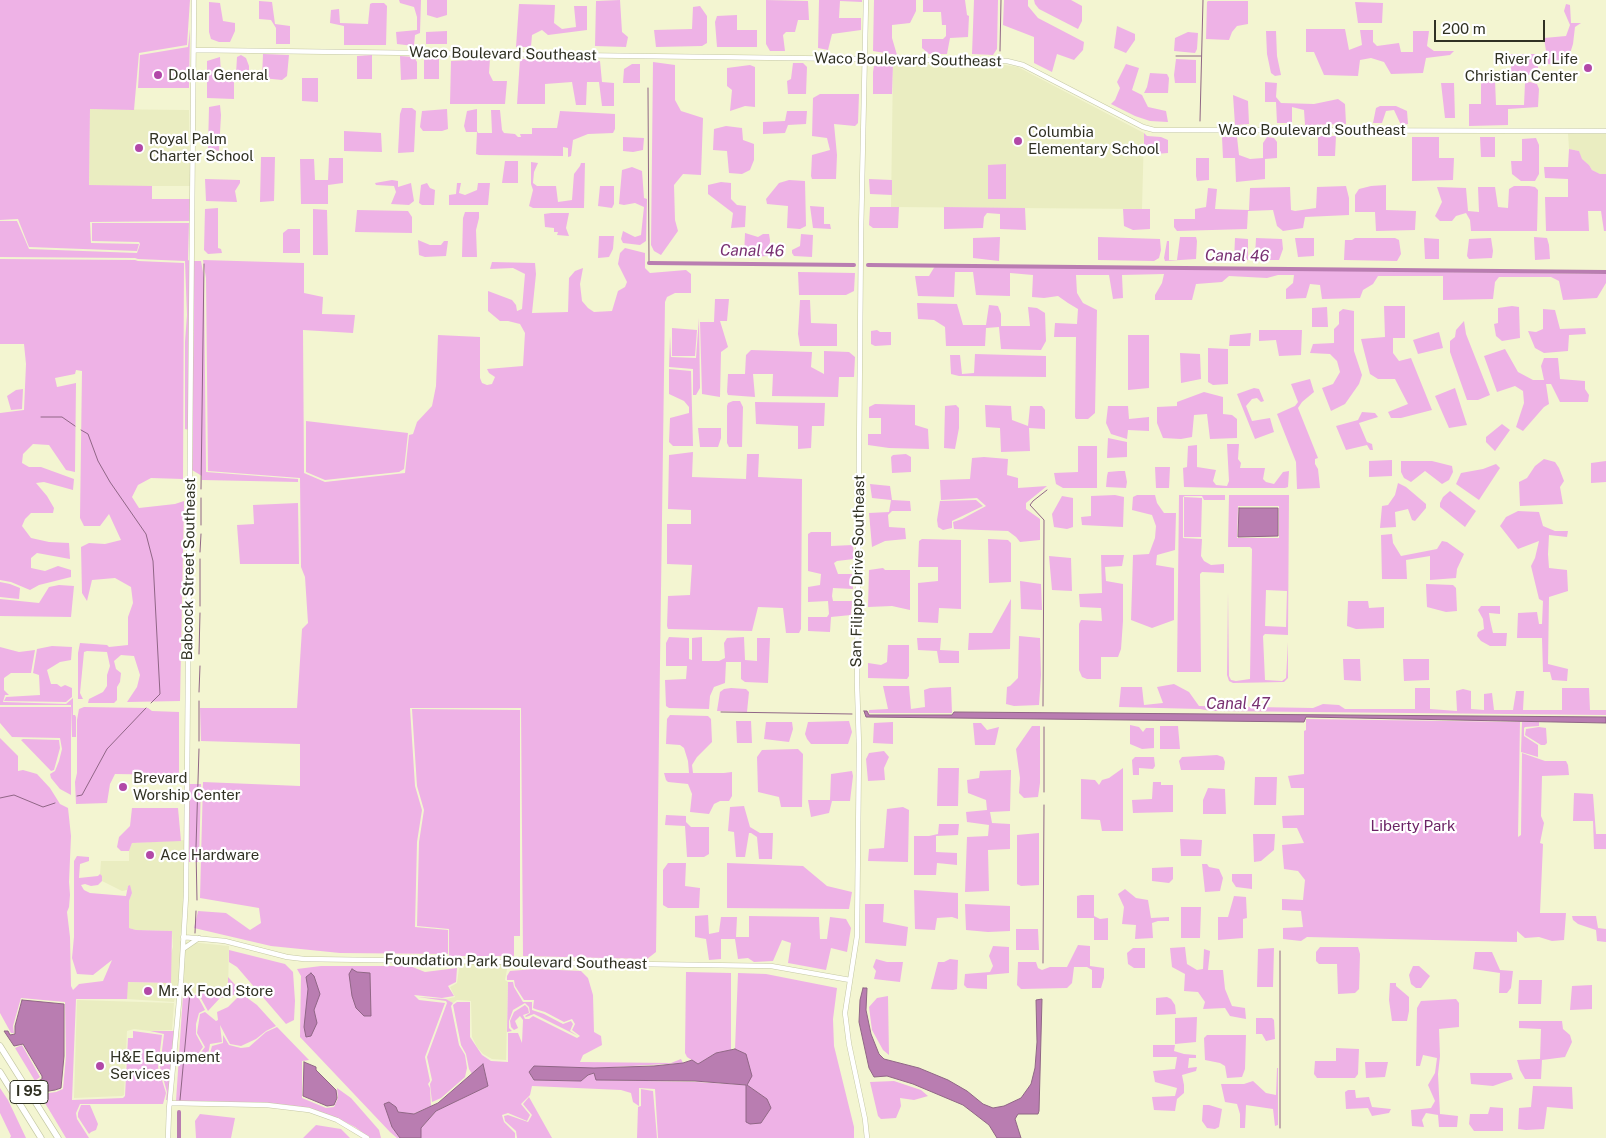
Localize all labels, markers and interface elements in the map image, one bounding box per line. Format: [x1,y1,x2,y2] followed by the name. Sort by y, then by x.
[1436,10,1547,42] scale bar
[1442,20,1486,37] text: 200 m
[409,43,597,65] street label: Waco Boulevard Southeast
[814,49,1002,71] street label: Waco Boulevard Southeast
[1465,50,1578,85] place label: River of Life Christian Center
[1582,62,1594,74] marker: River of Life Christian Center
[168,66,269,84] place label: Dollar General
[152,69,164,81] marker: Dollar General
[1218,121,1406,139] street label: Waco Boulevard Southeast
[1028,123,1160,158] place label: Columbia Elementary School
[149,130,254,165] place label: Royal Palm Charter School
[1012,135,1024,147] marker: Columbia Elementary School
[133,142,145,154] marker: Royal Palm Charter School
[720,241,784,261] water label: Canal 46
[1205,246,1269,266] water label: Canal 46
[847,475,869,667] street label: San Filippo Drive Southeast
[178,477,200,661] street label: Babcock Street Southeast
[1206,694,1270,714] water label: Canal 47
[133,769,241,804] place label: Brevard Worship Center
[117,781,129,793] marker: Brevard Worship Center
[1370,817,1456,835] park label: Liberty Park
[160,846,259,864] place label: Ace Hardware
[144,849,156,861] marker: Ace Hardware
[384,951,648,973] street label: Foundation Park Boulevard Southeast
[158,982,273,1000] place label: Mr. K Food Store
[142,985,154,997] marker: Mr. K Food Store
[110,1048,220,1083] place label: H&E Equipment Services
[94,1060,106,1072] marker: H&E Equipment Services
[10,1080,48,1104] road number: I 95

